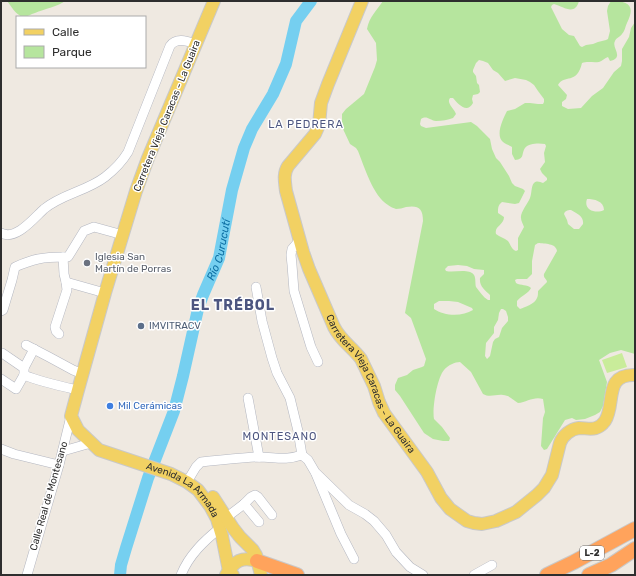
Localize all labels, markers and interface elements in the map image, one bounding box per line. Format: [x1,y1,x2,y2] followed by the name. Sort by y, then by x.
[16,16,146,68] legend
[52,25,79,39] text: Calle
[131,39,203,193] street label: Carretera Vieja Caracas - La Guaira
[52,45,92,59] text: Parque
[268,118,344,131] district label: LA PEDRERA
[204,217,233,282] water label: Río Curucutí
[95,251,171,275] place label: Iglesia San Martín de Porras
[82,258,92,268] marker: Iglesia San Martín de Porras
[191,296,275,314] district label: EL TRÉBOL
[323,313,417,456] street label: Carretera Vieja Caracas - La Guaira
[149,320,201,332] place label: IMVITRACV
[136,321,146,331] marker: IMVITRACV
[118,400,182,412] place label: Mil Cerámicas
[105,401,115,411] marker: Mil Cerámicas
[242,430,318,443] district label: MONTESANO
[28,440,70,552] street label: Calle Real de Montesano
[144,460,221,519] street label: Avenida La Armada
[580,546,604,560] road number: L-2

